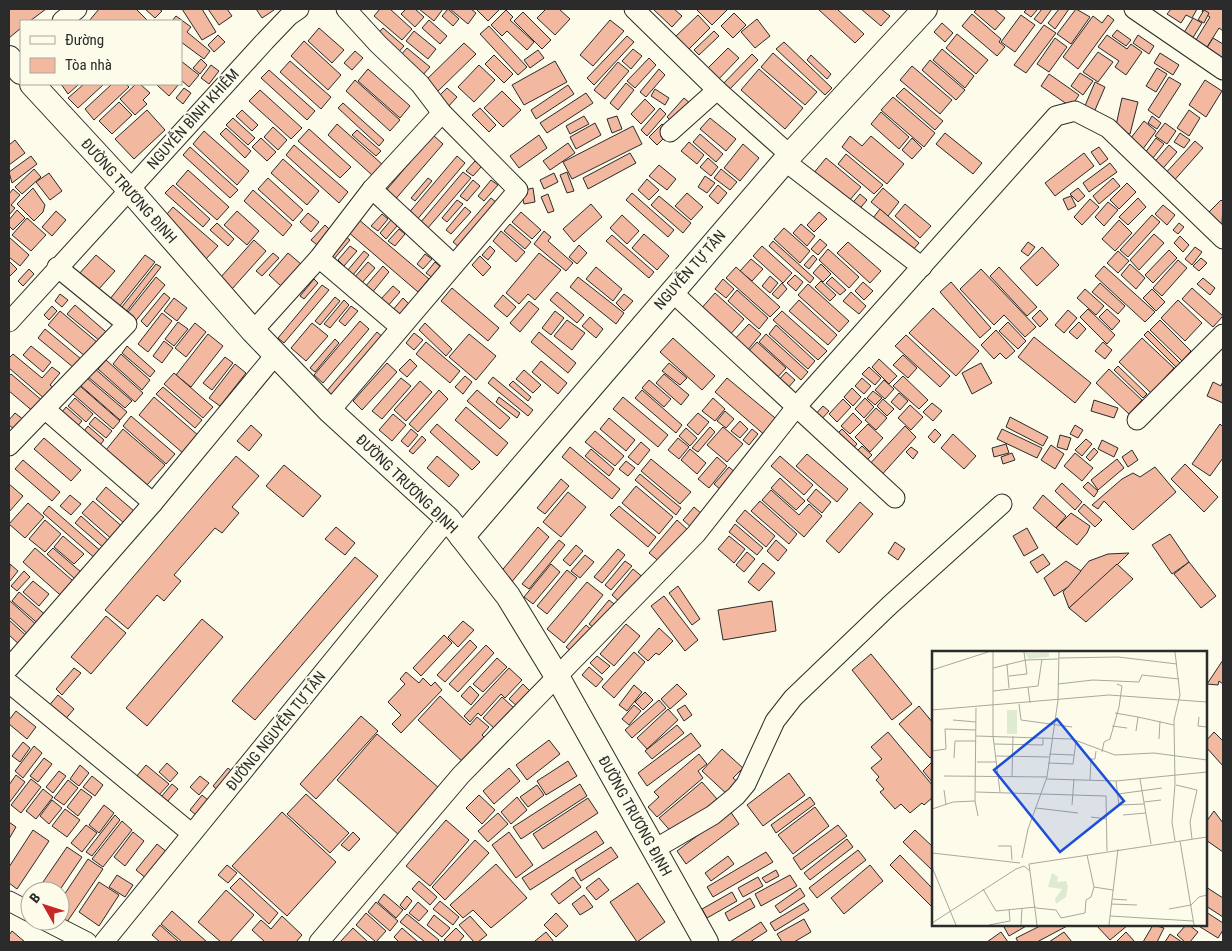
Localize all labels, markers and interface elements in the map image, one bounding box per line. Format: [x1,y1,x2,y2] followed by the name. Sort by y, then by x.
[20,20,182,85] legend
[65,31,104,49] text: Đường
[65,56,112,74] text: Tòa nhà
[143,65,243,173] street label: NGUYỄN BÌNH KHIÊM
[77,135,181,247] street label: ĐƯỜNG TRƯƠNG ĐỊNH
[650,226,729,313] street label: NGUYỄN TỰ TÂN
[352,431,462,537] street label: ĐƯỜNG TRƯƠNG ĐỊNH
[932,651,1207,926] inset map
[222,667,330,794] street label: ĐƯỜNG NGUYỄN TỰ TÂN
[594,753,676,879] street label: ĐƯỜNG TRƯƠNG ĐỊNH
[20,881,70,931] north arrow
[26,890,44,906] text: B

